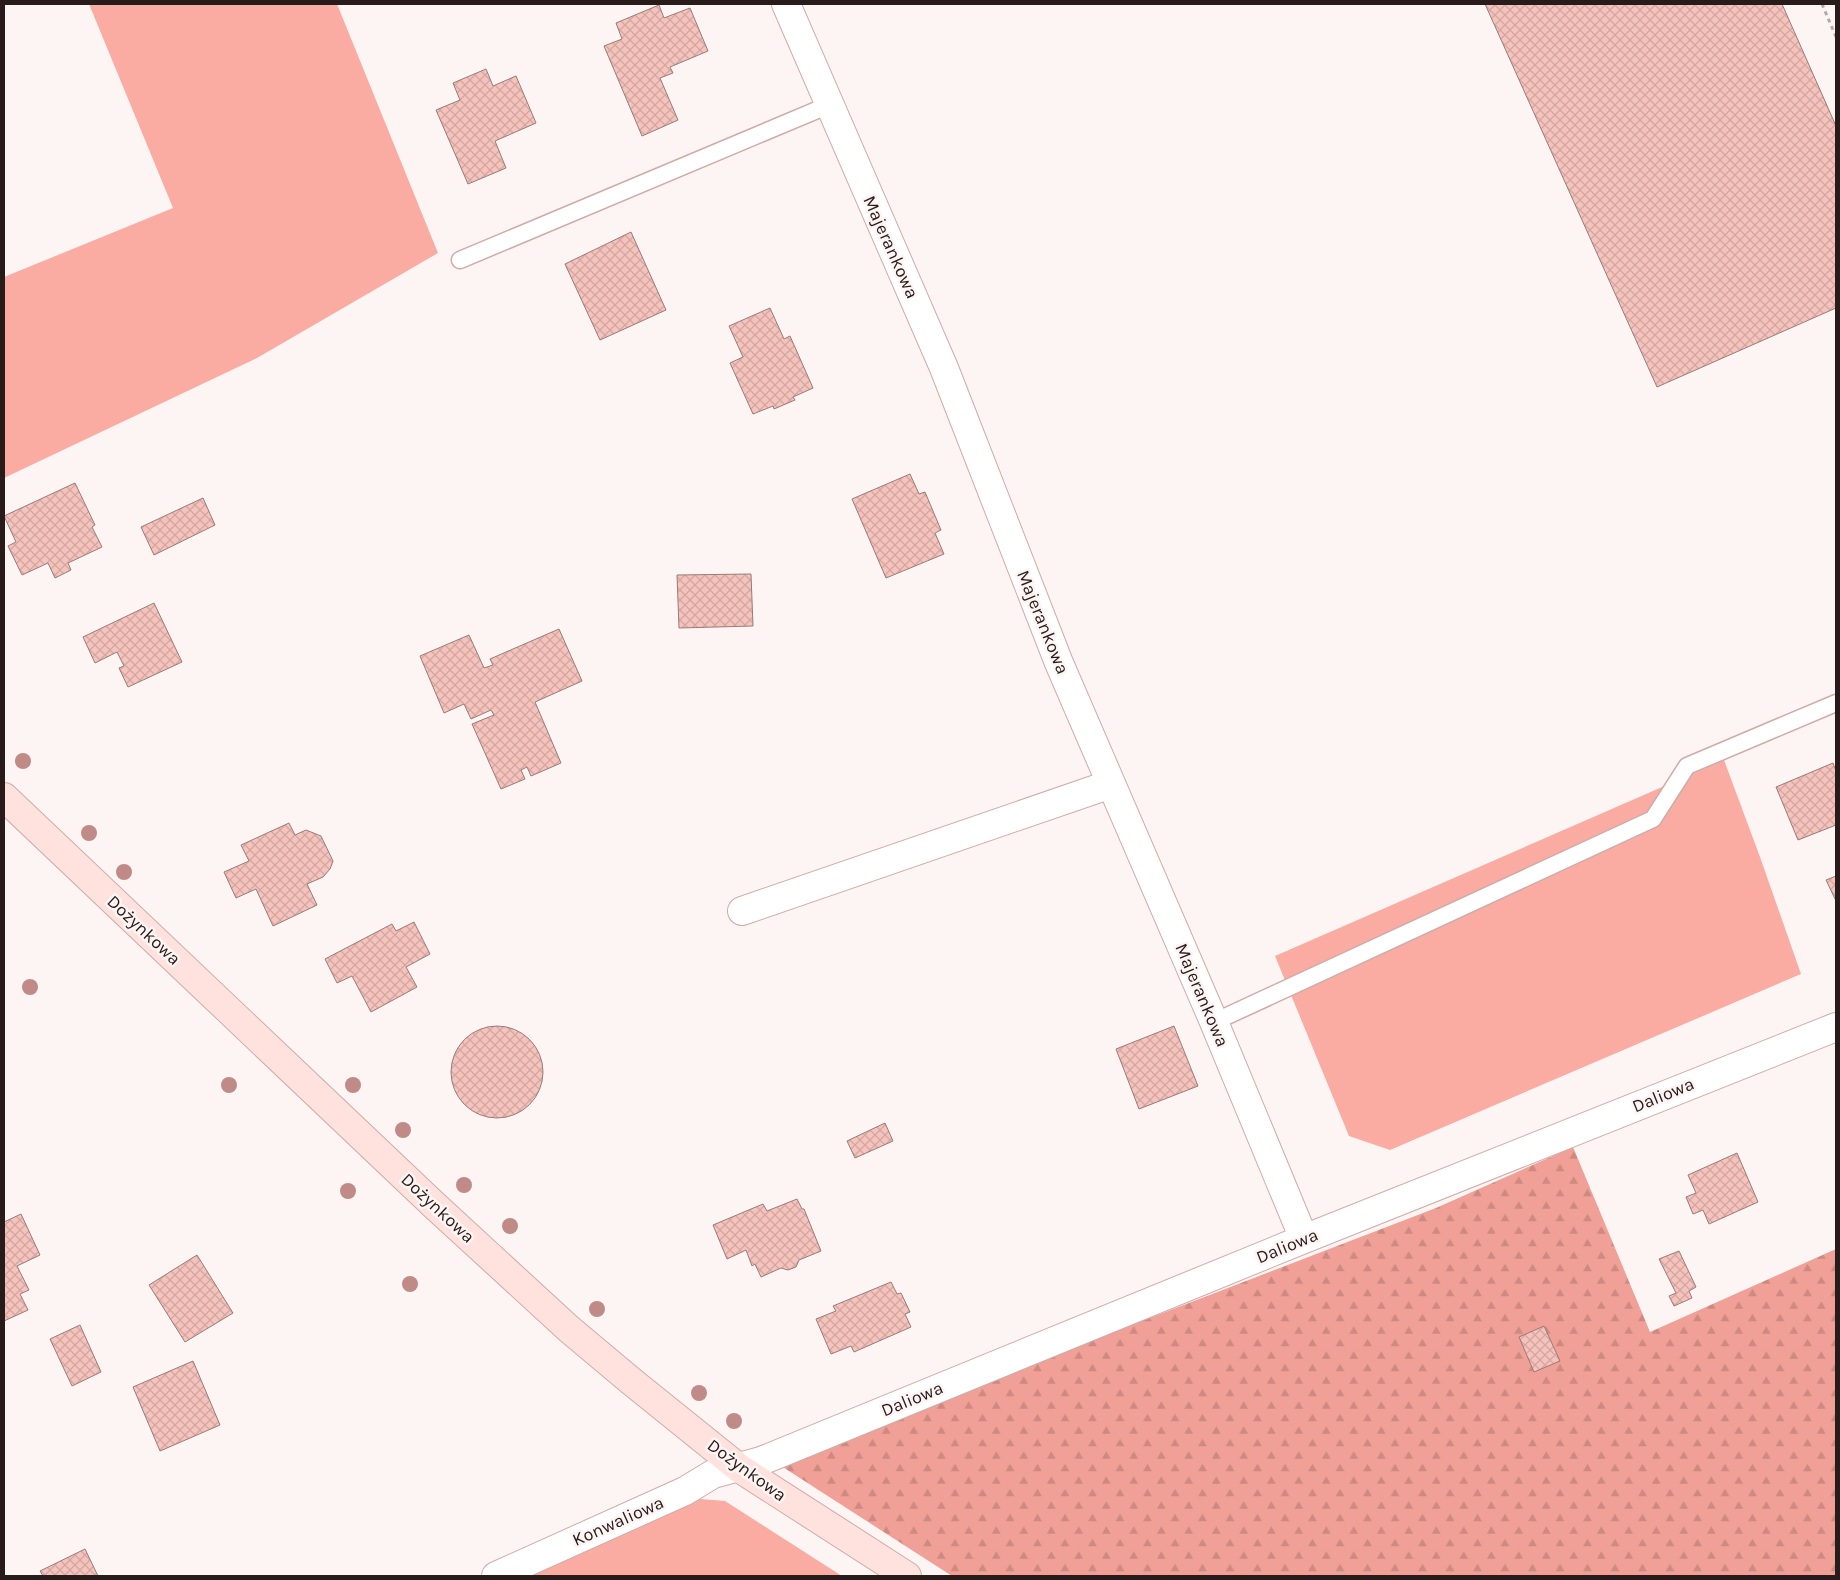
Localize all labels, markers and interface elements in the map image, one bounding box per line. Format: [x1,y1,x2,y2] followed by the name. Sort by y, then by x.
[859,192,923,302] street label: Majerankowa
[1012,567,1074,677] street label: Majerankowa
[103,890,185,970] street label: Dożynkowa
[1170,940,1234,1050] street label: Majerankowa
[1629,1073,1697,1117] street label: Daliowa
[397,1168,479,1248] street label: Dożynkowa
[1253,1224,1321,1268] street label: Daliowa
[878,1377,946,1421] street label: Daliowa
[703,1434,791,1506] street label: Dożynkowa
[569,1491,667,1551] street label: Konwaliowa

